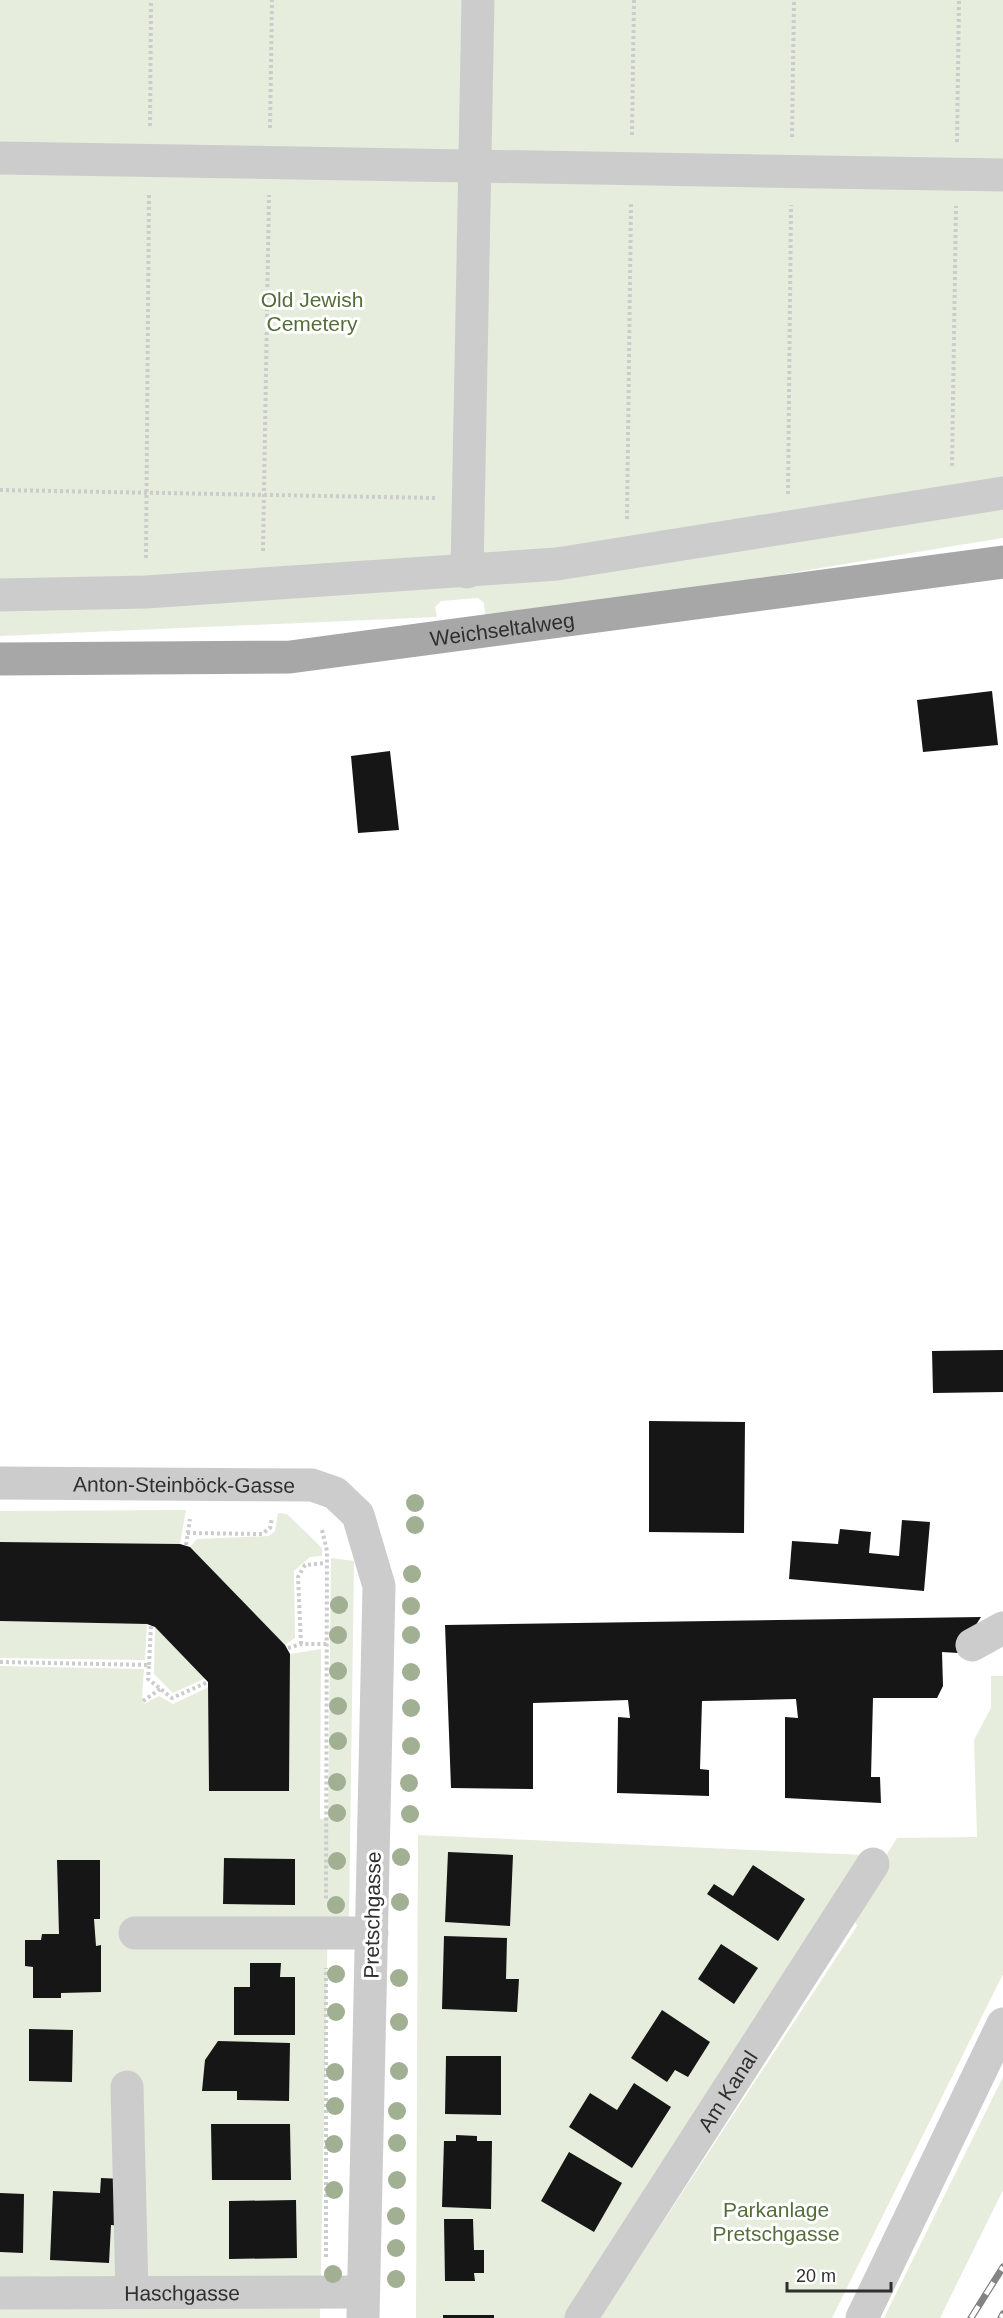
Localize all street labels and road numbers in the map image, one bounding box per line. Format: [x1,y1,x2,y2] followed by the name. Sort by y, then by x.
[428,608,576,650] street label: Weichseltalweg
[73,1472,295,1496] street label: Anton-Steinböck-Gasse
[359,1851,385,1979] street label: Pretschgasse
[693,2046,761,2135] street label: Am Kanal
[124,2281,240,2304] street label: Haschgasse

